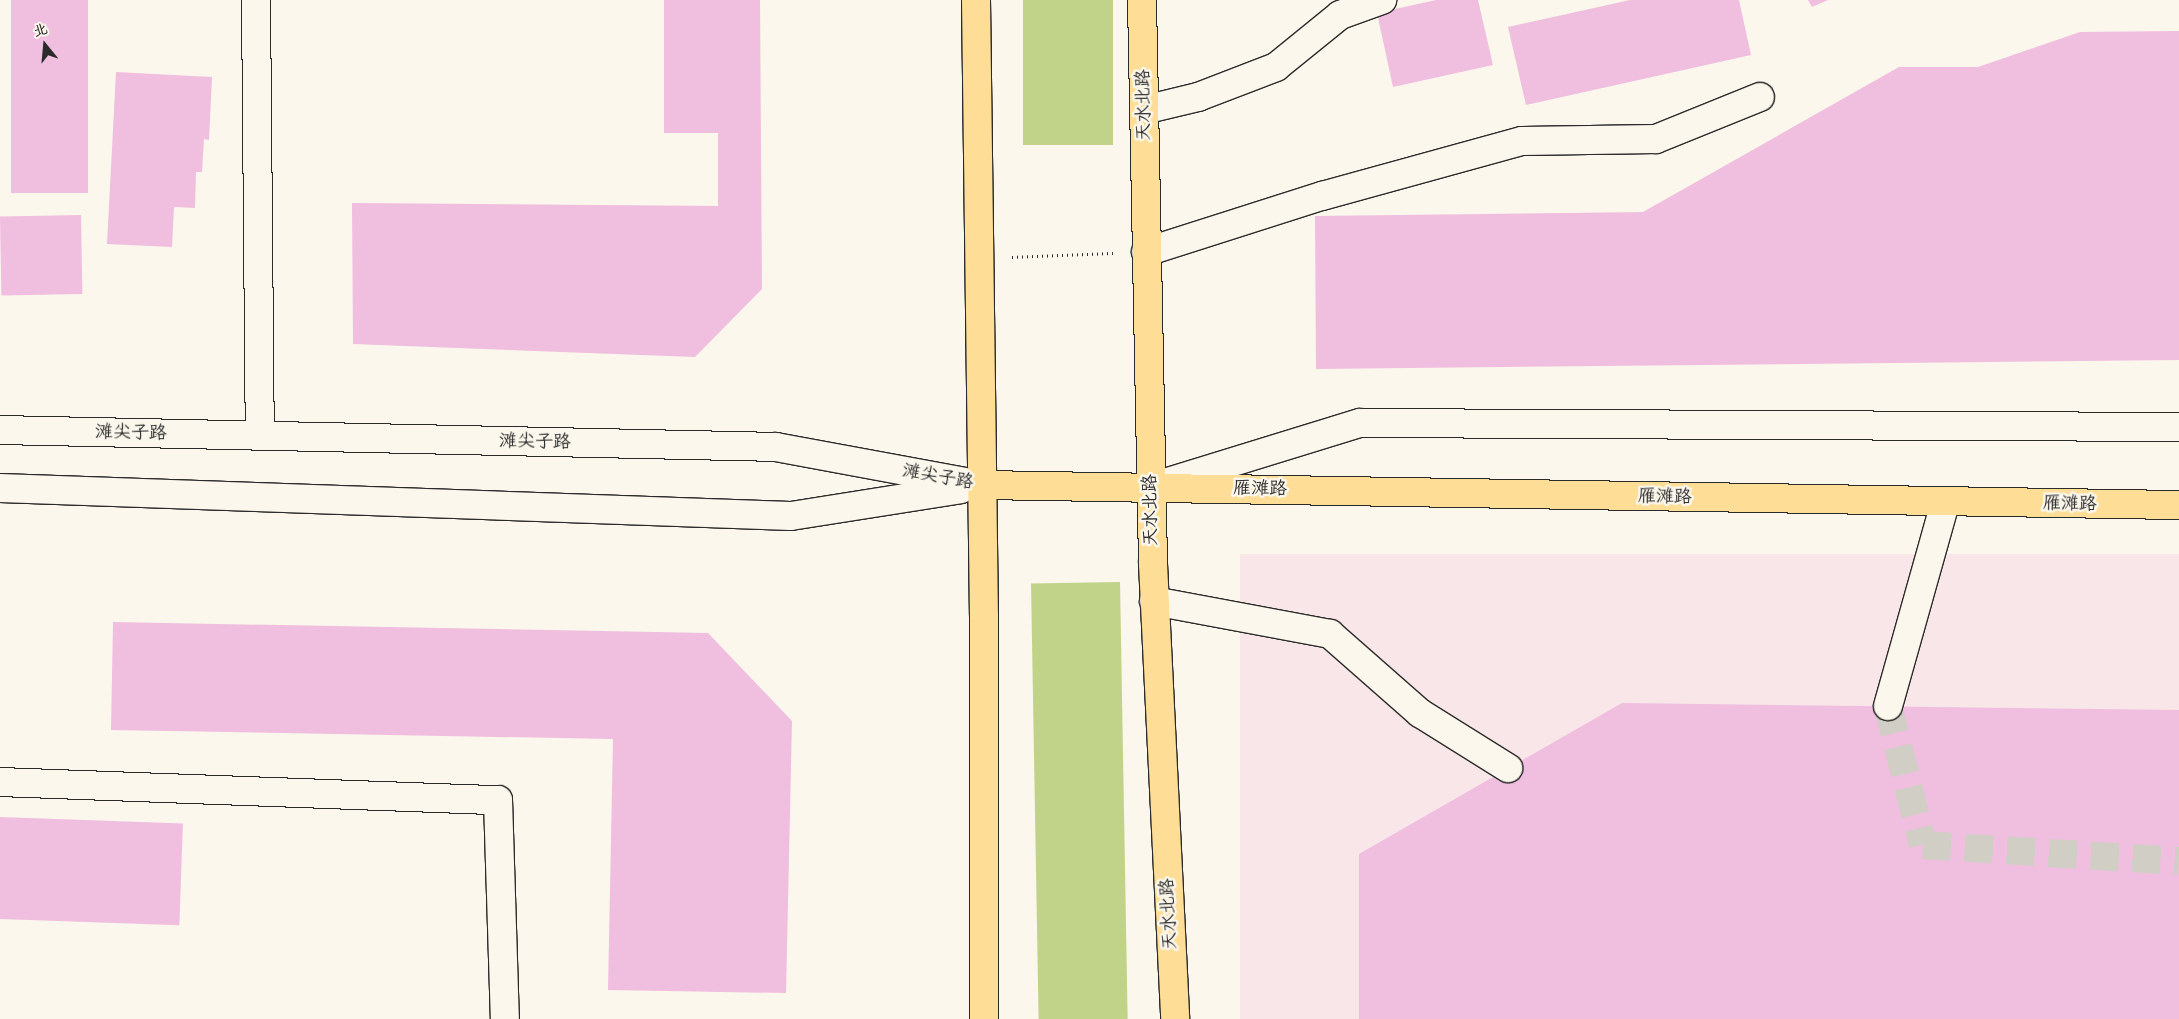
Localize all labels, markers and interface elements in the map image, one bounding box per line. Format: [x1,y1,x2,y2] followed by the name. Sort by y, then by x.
[31,19,50,42] text: 北
[20,20,70,70] north arrow
[1133,69,1155,141] street label: 天水北路
[95,422,167,444] street label: 滩尖子路
[499,431,571,453] street label: 滩尖子路
[901,460,975,494] street label: 滩尖子路
[1140,474,1162,546] street label: 天水北路
[1233,478,1287,500] street label: 雁滩路
[1638,486,1692,508] street label: 雁滩路
[2043,493,2097,515] street label: 雁滩路
[1156,877,1182,951] street label: 天水北路

